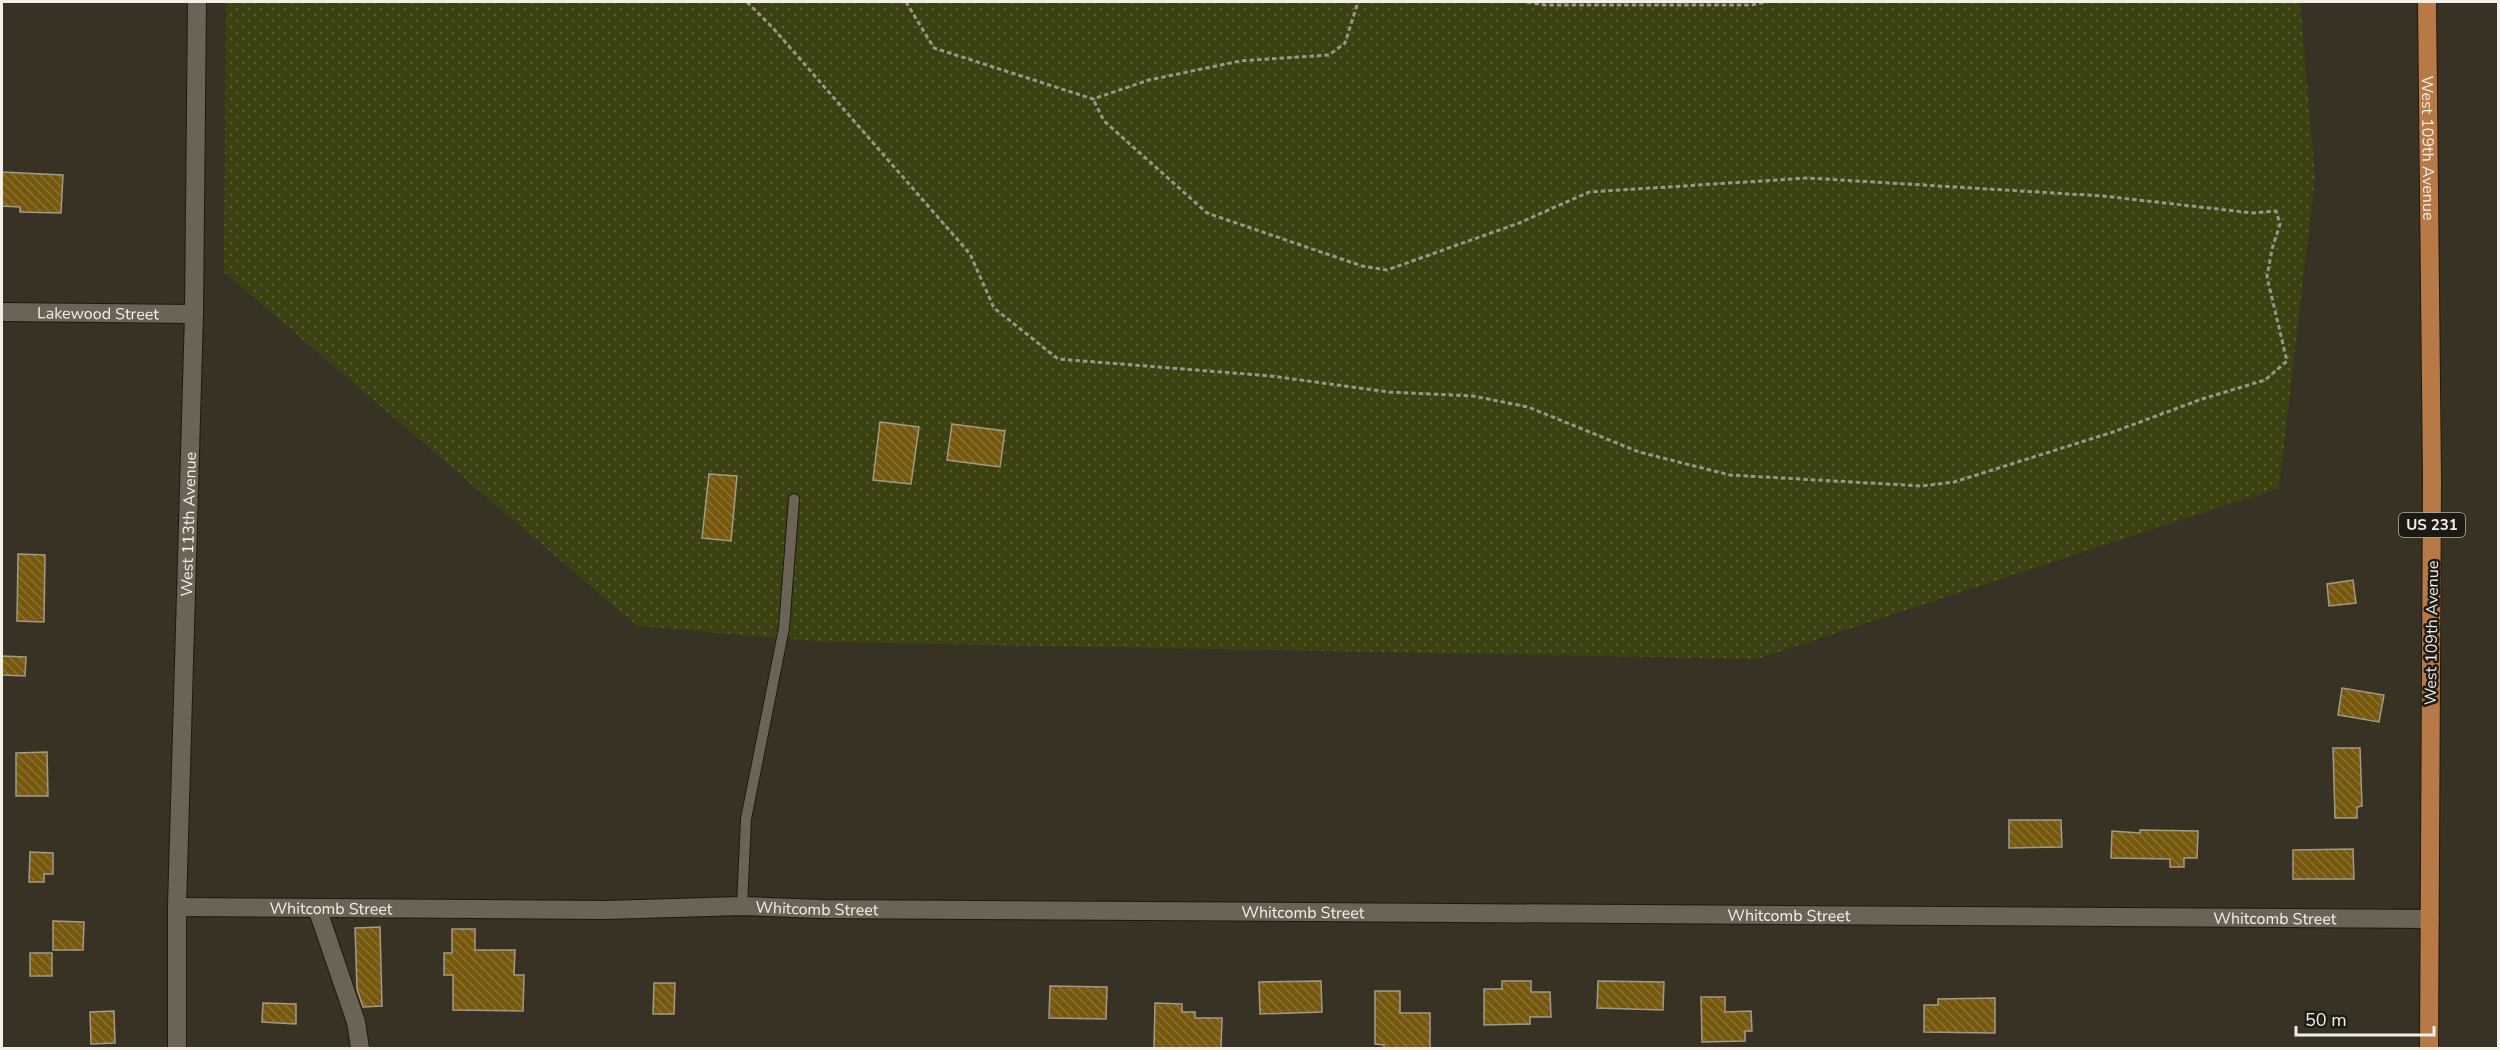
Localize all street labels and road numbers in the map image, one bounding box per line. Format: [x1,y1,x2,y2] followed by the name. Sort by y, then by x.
[2416,76,2439,220] street label: West 109th Avenue
[37,302,159,326] street label: Lakewood Street
[176,452,202,597] street label: West 113th Avenue
[2399,513,2465,537] road number: US 231
[2420,561,2444,705] street label: West 109th Avenue
[755,897,879,921] street label: Whitcomb Street
[269,898,393,921] street label: Whitcomb Street
[1241,902,1365,924] street label: Whitcomb Street
[1727,905,1851,927] street label: Whitcomb Street
[2213,908,2337,930] street label: Whitcomb Street

